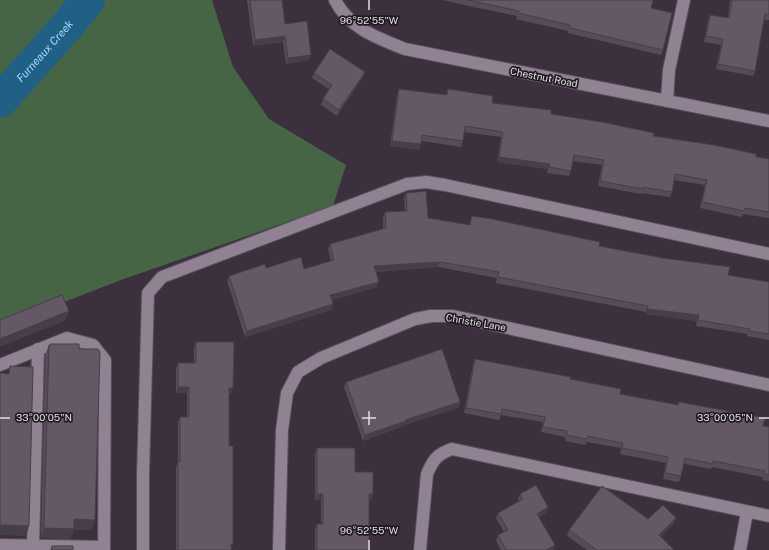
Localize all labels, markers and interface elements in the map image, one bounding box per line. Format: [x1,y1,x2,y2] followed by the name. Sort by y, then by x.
[340,14,399,26] text: 96°52'55"W
[14,18,75,84] water label: Furneaux Creek
[509,65,579,89] street label: Chestnut Road
[445,311,507,333] street label: Christie Lane
[16,411,72,423] text: 33°00'05"N
[697,411,753,423] text: 33°00'05"N
[340,524,399,536] text: 96°52'55"W

